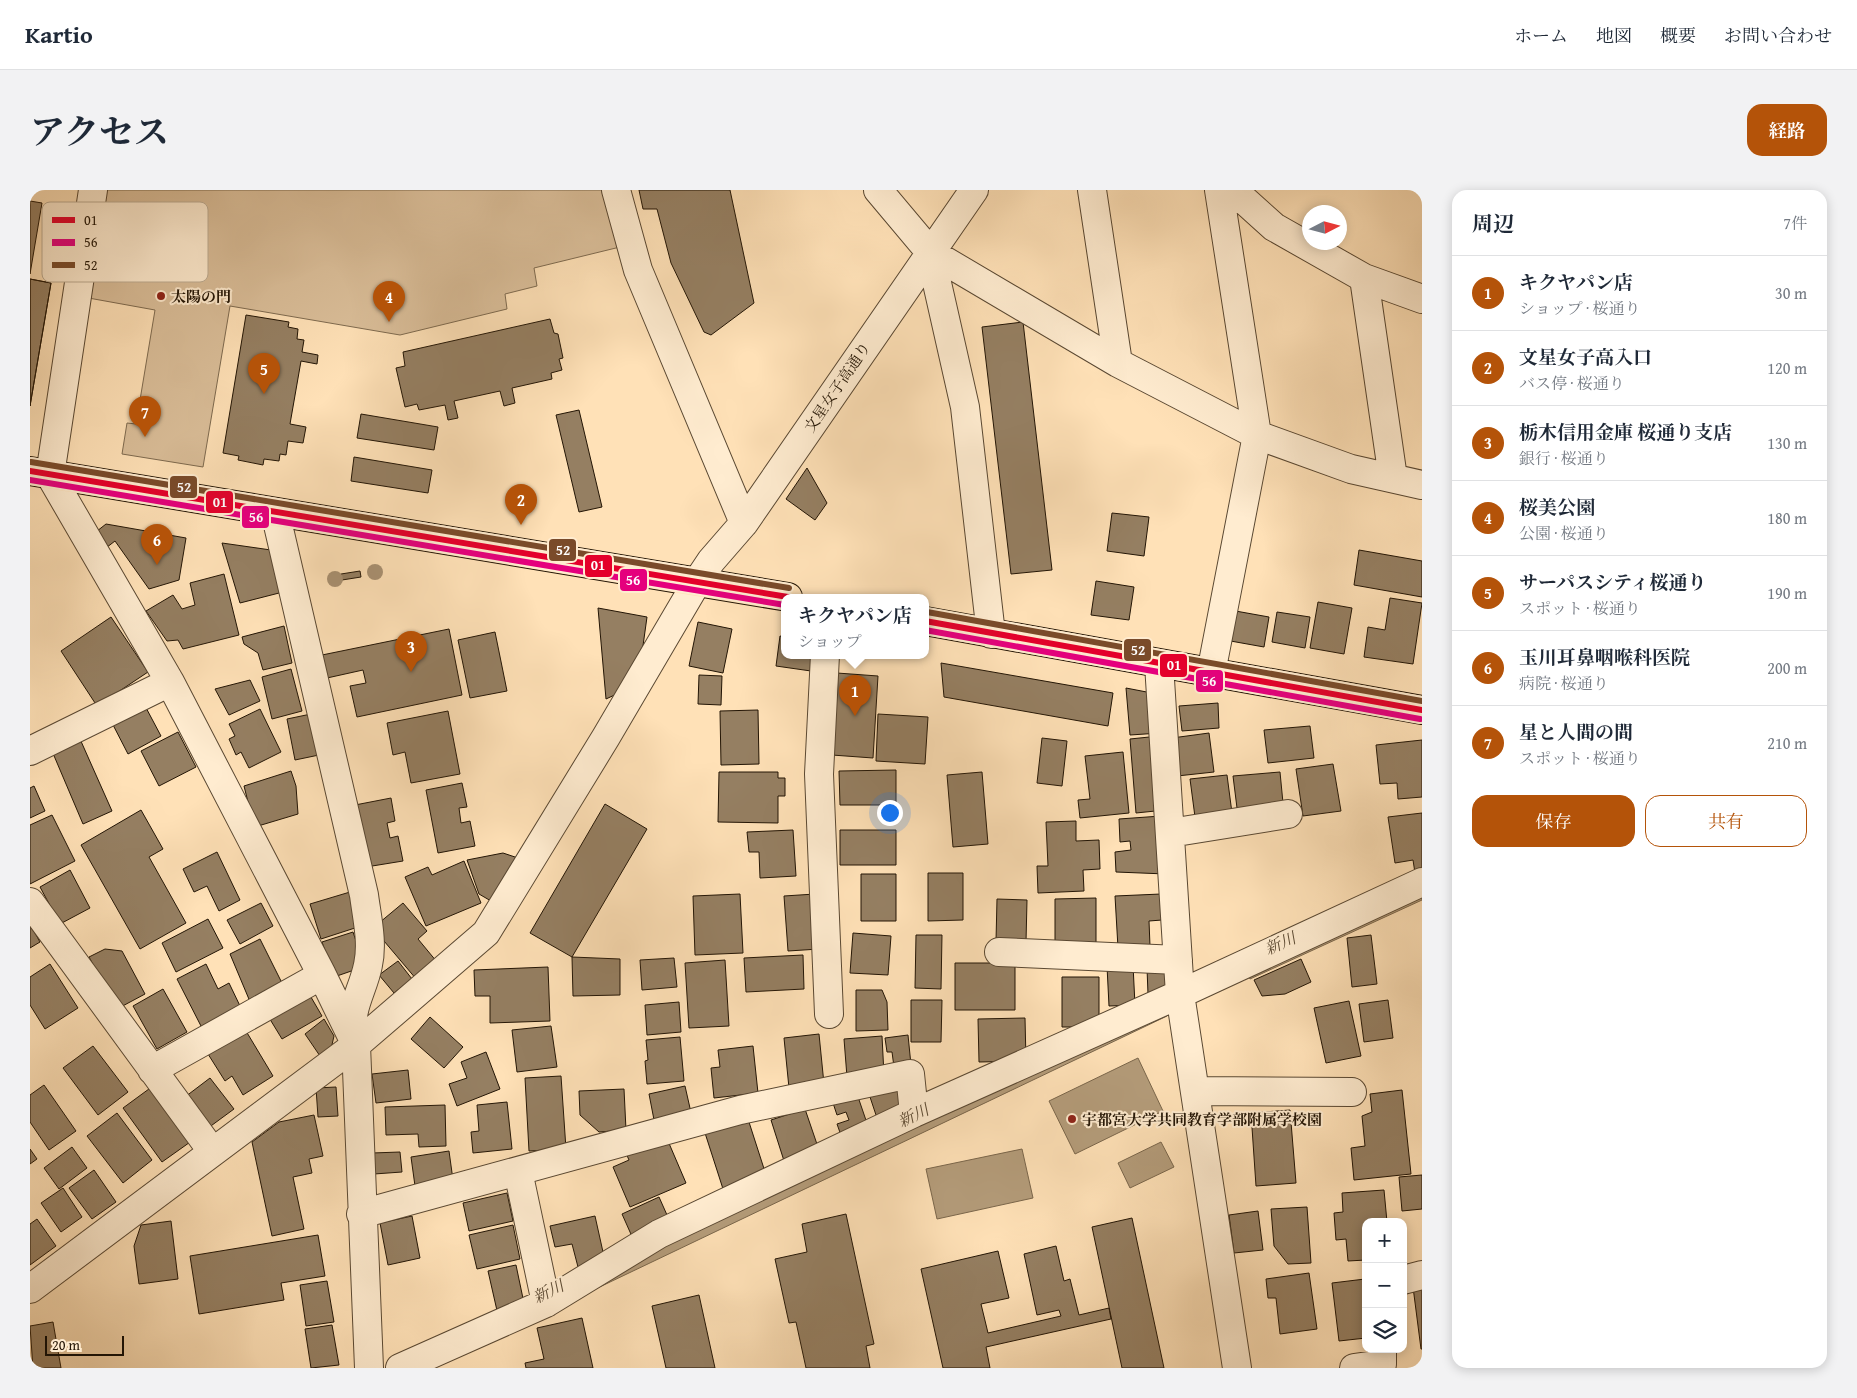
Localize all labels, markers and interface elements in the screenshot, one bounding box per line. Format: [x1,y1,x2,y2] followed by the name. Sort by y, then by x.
[25,17,93,52] text: Kartio
[1514,22,1568,49] text: ホーム
[1596,22,1632,49] text: 地図
[1660,22,1696,49] text: 概要
[1724,22,1832,49] text: お問い合わせ
[1747,104,1827,156] button: 経路
[30,106,169,157] text: アクセス
[42,202,208,282] legend
[1302,205,1347,250] north arrow
[1472,208,1514,239] text: 周辺
[84,210,97,230] text: 01
[1783,211,1807,235] text: 7件
[84,232,98,252] text: 56
[84,255,97,275] text: 52
[1519,268,1633,296] text: キクヤパン店
[373,281,405,322] pin: 4
[1484,281,1492,305] text: 1
[1775,281,1807,305] text: 30 m
[171,286,231,307] place label: 太陽の門
[155,290,167,302] marker: 太陽の門
[1519,296,1640,320] text: ショップ · 桜通り
[799,338,875,436] street label: 文星女子高通り
[1519,343,1652,371] text: 文星女子高入口
[248,353,280,394] pin: 5
[1484,356,1492,380] text: 2
[1767,356,1807,380] text: 120 m
[1519,371,1625,395] text: バス停 · 桜通り
[129,396,161,437] pin: 7
[1519,418,1732,446] text: 栃木信用金庫 桜通り支店
[1484,431,1492,455] text: 3
[1767,431,1807,455] text: 130 m
[1519,446,1609,470] text: 銀行 · 桜通り
[169,475,198,499] line badge: 52
[177,477,191,497] text: 52
[505,484,537,525] pin: 2
[205,490,234,514] line badge: 01
[213,492,227,512] text: 01
[1519,493,1595,521] text: 桜美公園
[241,505,270,529] line badge: 56
[1484,506,1492,530] text: 4
[1767,506,1807,530] text: 180 m
[249,507,263,527] text: 56
[1519,521,1609,545] text: 公園 · 桜通り
[141,524,173,565] pin: 6
[548,538,577,562] line badge: 52
[556,540,570,560] text: 52
[584,554,613,578] line badge: 01
[591,555,605,575] text: 01
[619,568,648,592] line badge: 56
[1519,568,1707,596] text: サーパスシティ桜通り
[626,570,640,590] text: 56
[1484,581,1492,605] text: 5
[1767,581,1807,605] text: 190 m
[781,594,929,659] popup
[1519,596,1641,620] text: スポット · 桜通り
[798,601,912,629] text: キクヤパン店
[798,629,862,653] text: ショップ
[395,631,427,672] pin: 3
[1123,638,1152,662] line badge: 52
[1131,640,1145,660] text: 52
[1519,643,1690,671] text: 玉川耳鼻咽喉科医院
[1159,653,1188,678] line badge: 01
[1167,655,1181,675] text: 01
[1484,656,1492,680] text: 6
[1767,656,1807,680] text: 200 m
[1195,669,1224,693] line badge: 56
[1202,671,1216,691] text: 56
[1519,671,1609,695] text: 病院 · 桜通り
[839,675,871,716] pin: 1
[1519,718,1633,746] text: 星と人間の間
[1484,731,1492,755] text: 7
[1767,731,1807,755] text: 210 m
[1519,746,1641,770] text: スポット · 桜通り
[1472,795,1635,847] button: 保存
[1645,795,1807,847] button: 共有
[877,800,903,826] your location
[1260,925,1301,960] water label: 新川
[893,1096,934,1133] water label: 新川
[1082,1109,1322,1130] place label: 宇都宮大学共同教育学部附属学校園
[1066,1113,1078,1125] marker: 宇都宮大学共同教育学部附属学校園
[1362,1218,1407,1353] map controls
[1362,1218,1407,1263] button: +
[1362,1263,1407,1308] button: −
[528,1272,569,1309] water label: 新川
[1362,1308,1407,1353] button: layers
[45,1333,124,1356] scale bar
[52,1335,80,1355] text: 20 m

